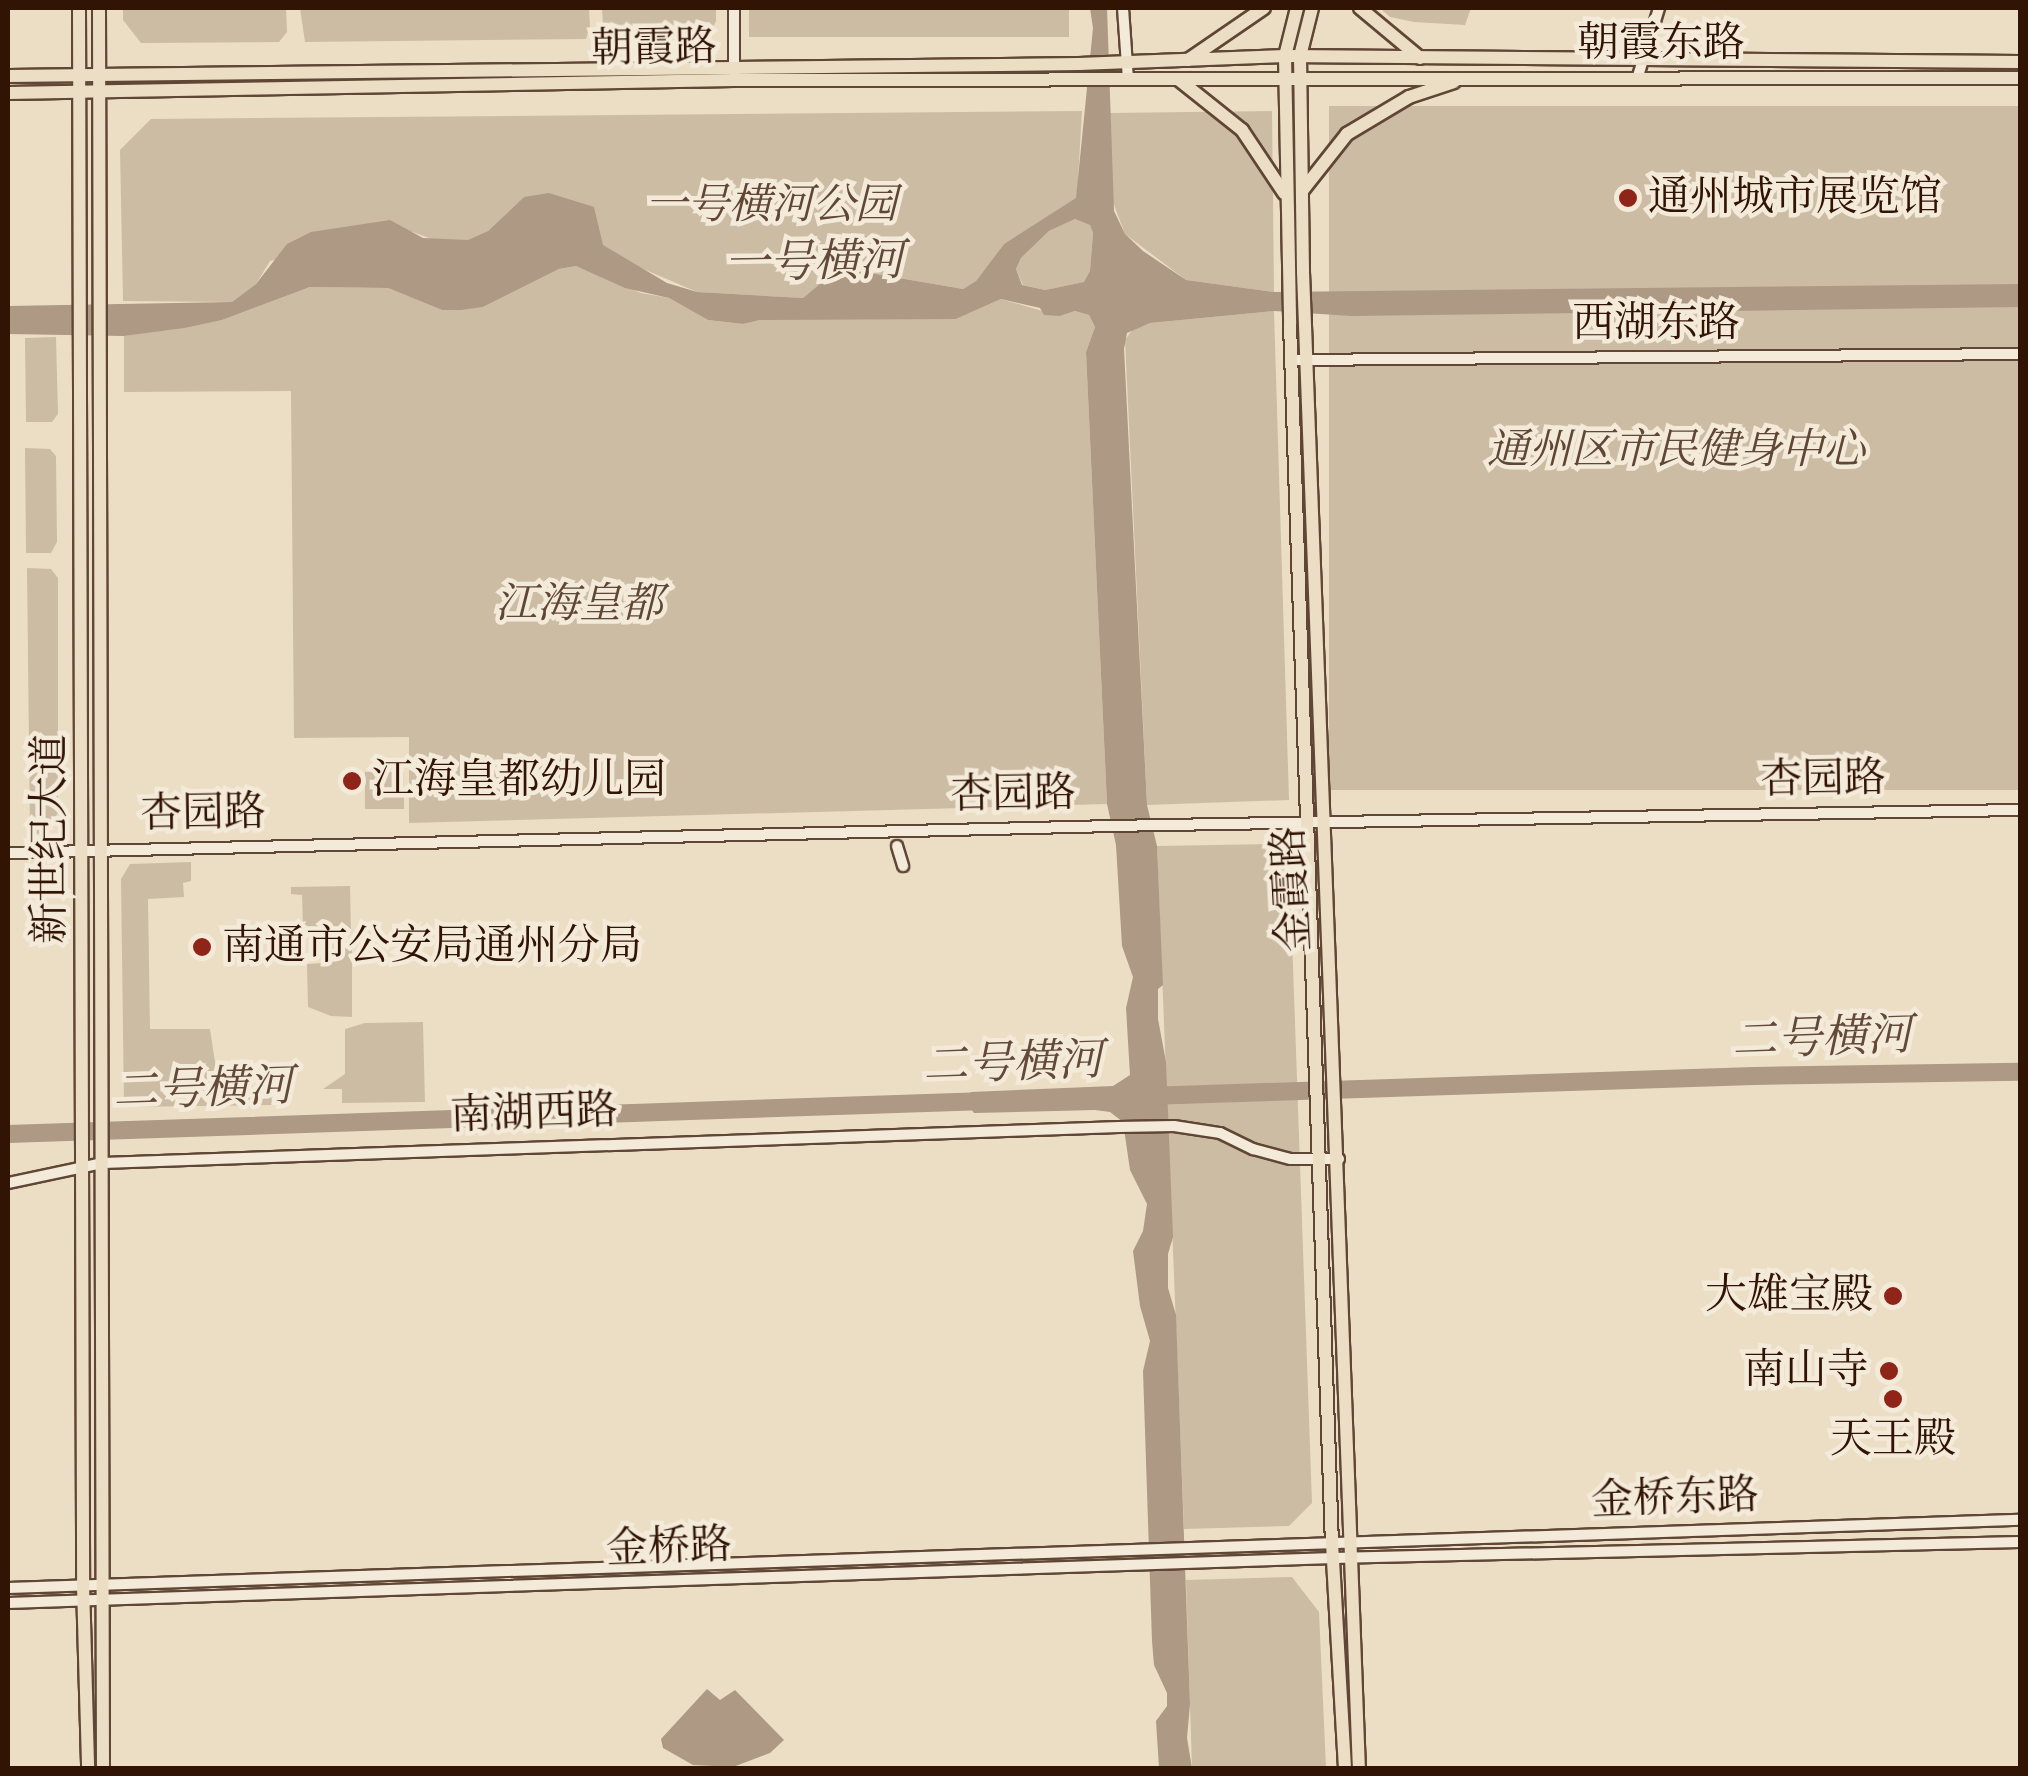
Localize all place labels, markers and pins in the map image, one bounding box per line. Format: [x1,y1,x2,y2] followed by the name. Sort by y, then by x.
[1648,173,1942,223] place label: 通州城市展览馆
[1617,187,1639,209] marker: 通州城市展览馆
[372,756,666,806] place label: 江海皇都幼儿园
[341,770,363,792] marker: 江海皇都幼儿园
[222,922,642,972] place label: 南通市公安局通州分局
[191,936,213,958] marker: 南通市公安局通州分局
[1705,1271,1873,1321] place label: 大雄宝殿
[1882,1285,1904,1307] marker: 大雄宝殿
[1743,1346,1869,1396] place label: 南山寺
[1878,1360,1900,1382] marker: 南山寺
[1882,1388,1904,1410] marker: 天王殿
[1830,1415,1956,1465] place label: 天王殿

